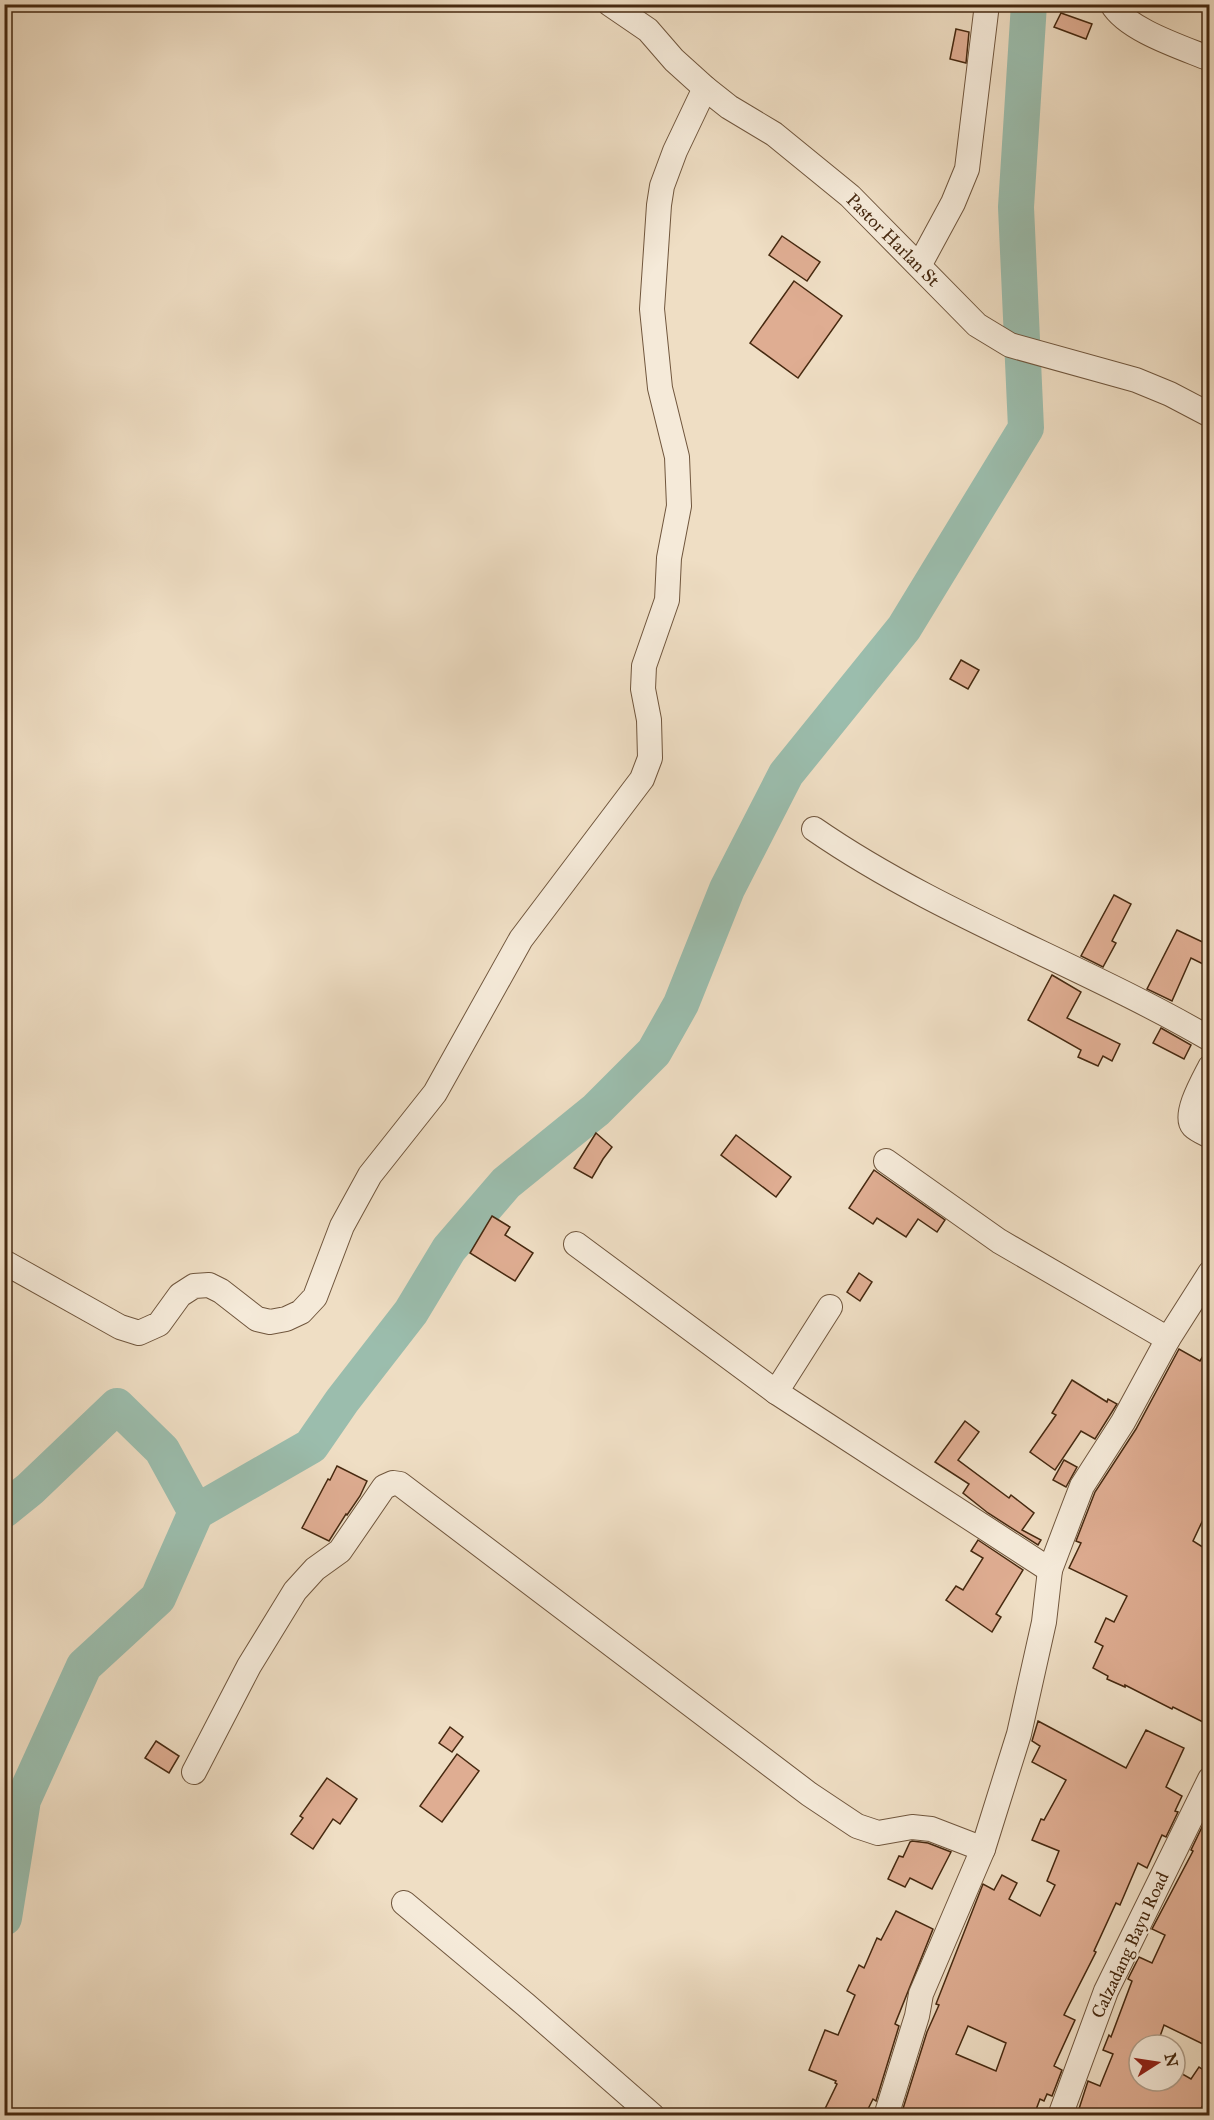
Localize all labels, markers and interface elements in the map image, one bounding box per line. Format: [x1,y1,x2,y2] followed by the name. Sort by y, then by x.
[842,189,945,292] street label: Pastor Harlan St
[1086,1868,1174,2022] street label: Calzadang Bayu Road
[1127,2033,1187,2093] north arrow
[1160,2051,1182,2069] text: N

